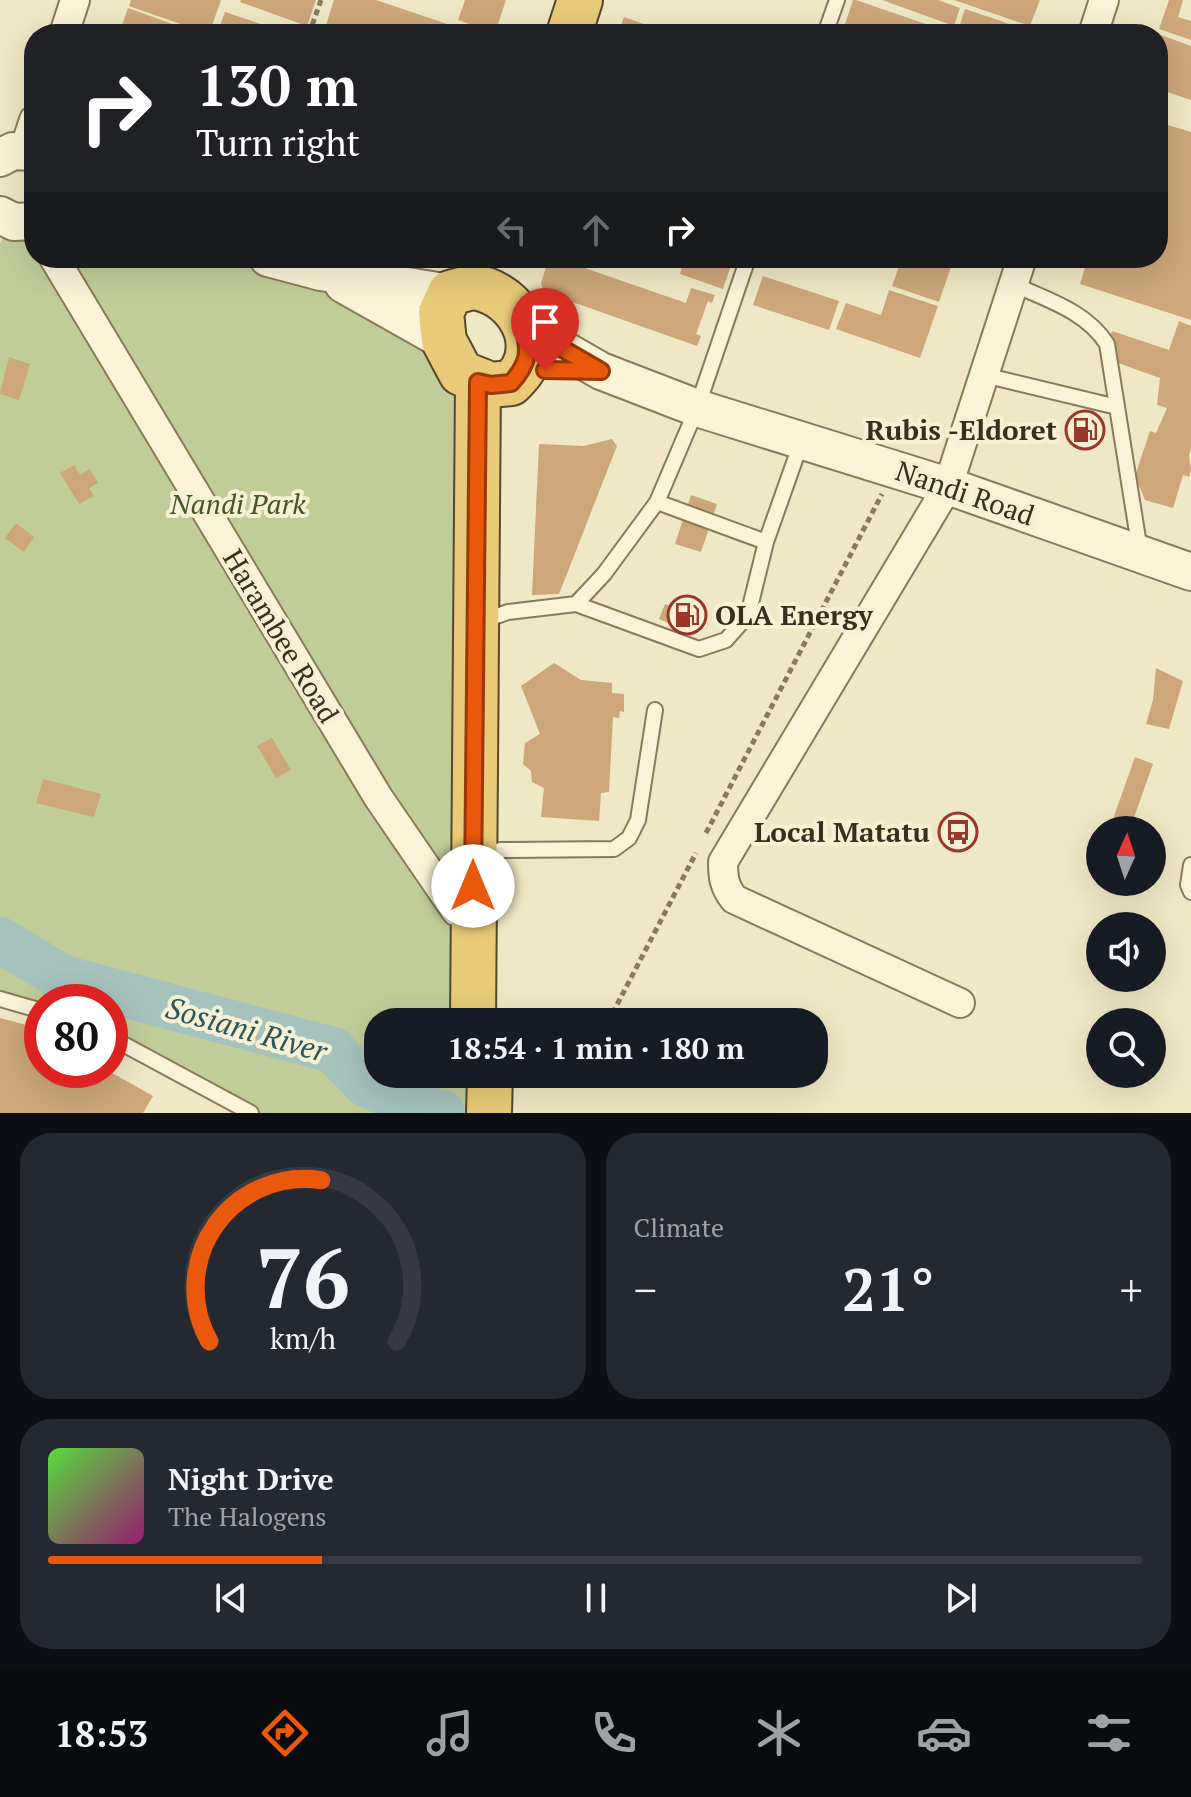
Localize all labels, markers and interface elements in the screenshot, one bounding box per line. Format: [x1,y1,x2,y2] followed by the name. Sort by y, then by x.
[196,48,358,122] text: 130 m
[64,56,168,160] icon: right
[196,119,360,166] text: Turn right
[490,208,534,252] icon: left
[574,208,618,252] icon: ahead
[658,208,702,252] icon: right
[511,288,579,370] pin
[523,300,567,344] icon: arrive
[1064,409,1106,451] fuel station icon: Rubis -Eldoret
[866,411,1057,448] place label: Rubis -Eldoret
[891,452,1040,534] street label: Nandi Road
[169,485,306,522] park label: Nandi Park
[215,542,348,729] street label: Harambee Road
[666,594,708,636] fuel station icon: OLA Energy
[715,596,874,633] place label: OLA Energy
[937,811,979,853] bus stop icon: Local Matatu
[754,813,930,850] place label: Local Matatu
[1086,816,1166,896] north arrow
[1086,816,1166,1088] map controls
[431,844,515,928] position arrow
[1086,912,1166,992] button: sound
[24,984,128,1088] speed limit sign: 80
[161,987,333,1071] water label: Sosiani River
[1086,1008,1166,1088] button: search
[448,1028,744,1068] text: 18:54 · 1 min · 180 m
[634,1210,724,1244] text: Climate
[256,1222,350,1332] text: 76
[842,1249,935,1328] text: 21°
[634,1260,657,1319] text: −
[1120,1260,1143,1319] text: +
[270,1319,336,1357] text: km/h
[168,1459,334,1499] text: Night Drive
[168,1499,326,1533] text: The Halogens
[209,1576,253,1620] icon: previous
[574,1576,618,1620] icon: pause
[939,1576,983,1620] icon: next
[257,1705,313,1761] icon: directions
[422,1705,478,1761] icon: music
[586,1705,642,1761] icon: phone
[751,1705,807,1761] icon: climate
[916,1705,972,1761] icon: car
[1081,1705,1137,1761] icon: filters
[54,1710,148,1757] text: 18:53

